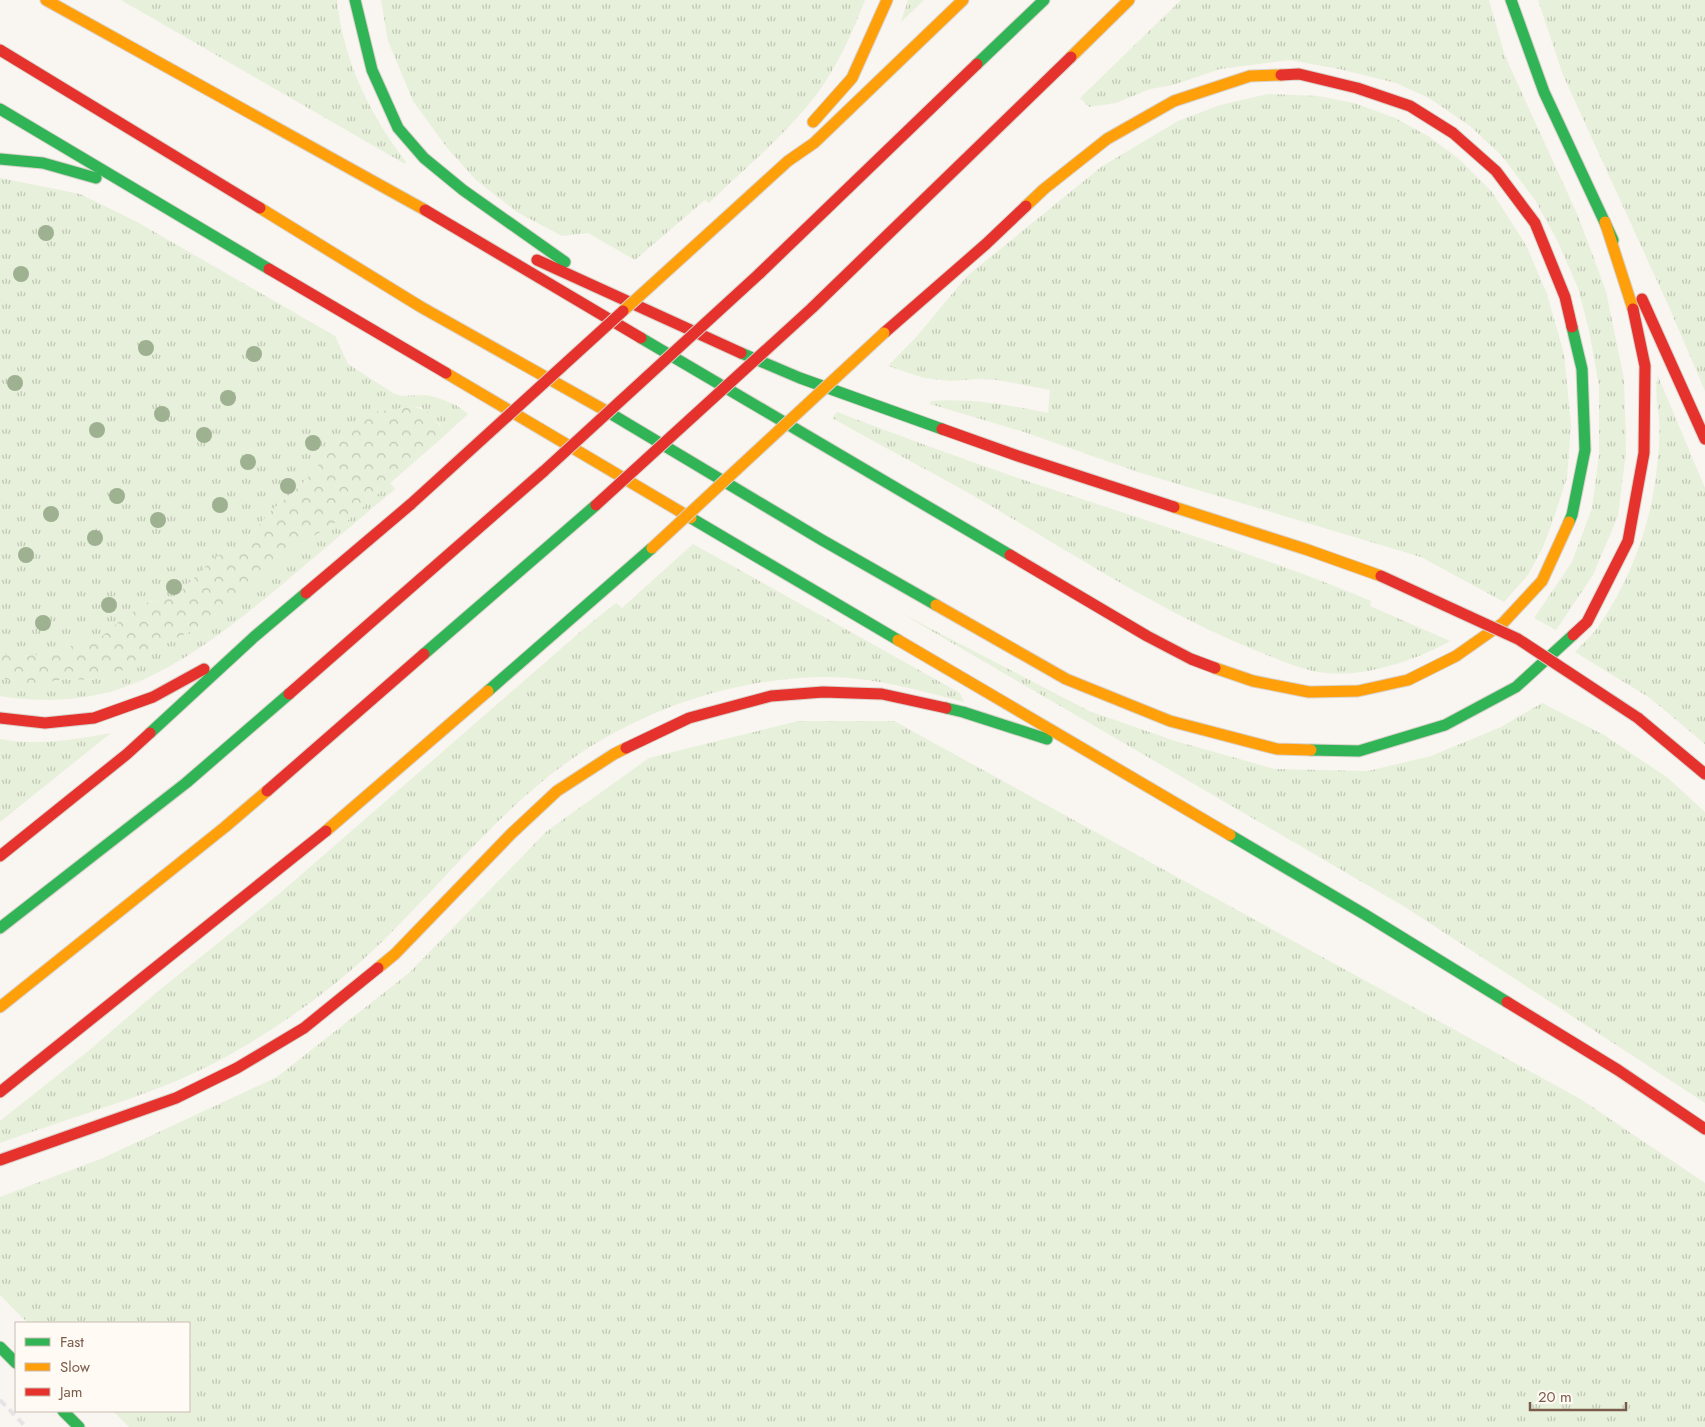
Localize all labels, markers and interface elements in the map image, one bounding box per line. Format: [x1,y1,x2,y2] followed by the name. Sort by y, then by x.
[15,1322,190,1412] legend
[60,1331,84,1353] text: Fast
[60,1356,91,1378] text: Slow
[1530,1380,1626,1412] scale bar
[58,1381,83,1403] text: Jam
[1538,1386,1572,1408] text: 20 m

